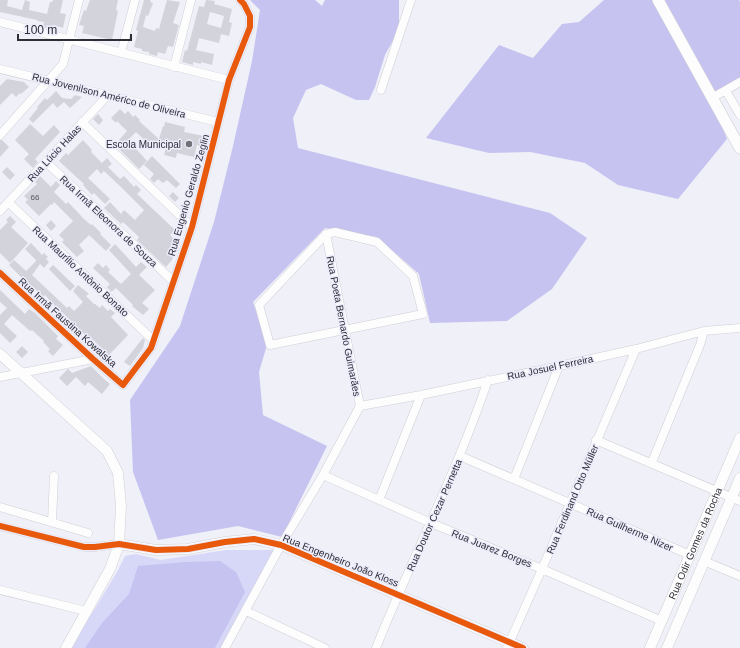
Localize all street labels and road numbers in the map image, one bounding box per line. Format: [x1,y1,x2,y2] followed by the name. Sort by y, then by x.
[31,71,187,120] street label: Rua Jovenilson Américo de Oliveira
[25,123,83,184] street label: Rua Lúcio Halas
[166,133,211,257] street label: Rua Eugenio Geraldo Zeglin
[58,173,160,270] street label: Rua Irmã Eleonora de Souza
[30,224,131,319] street label: Rua Maurílio Antônio Bonato
[324,255,363,397] street label: Rua Poeta Bernardo Guimarães
[16,276,119,370] street label: Rua Irmã Faustina Kowalska
[506,353,595,382] street label: Rua Josuel Ferreira
[544,442,601,556] street label: Rua Ferdinand Otto Müller
[405,457,464,573] street label: Rua Doutor Cezar Pernetta
[667,485,724,601] street label: Rua Odir Gomes da Rocha
[585,505,675,554] street label: Rua Guilherme Nizer
[450,527,534,570] street label: Rua Juarez Borges
[281,532,400,589] street label: Rua Engenheiro João Kloss

